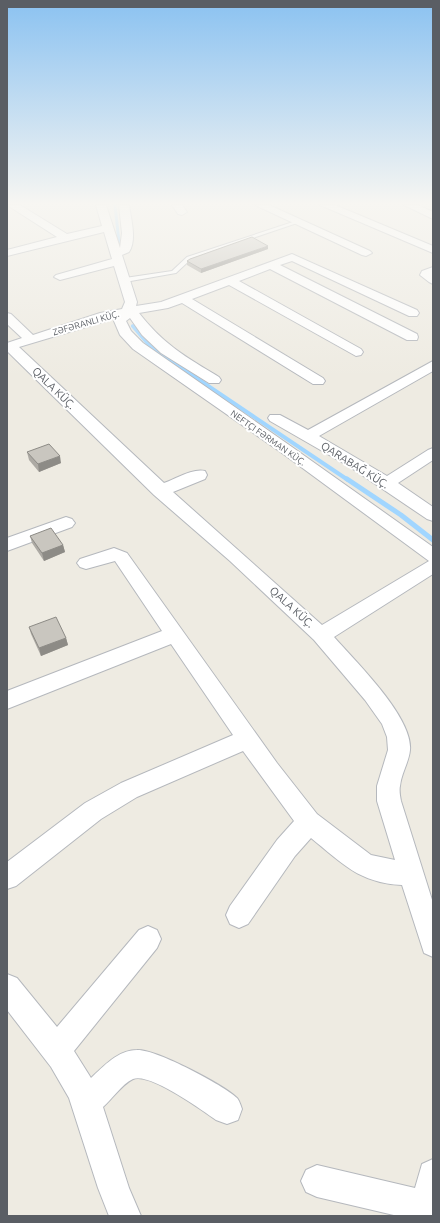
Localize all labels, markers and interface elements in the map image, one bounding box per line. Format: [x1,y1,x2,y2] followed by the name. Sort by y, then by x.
[51,309,121,337] street label: ZƏFƏRANLI KÜÇ.
[30,365,78,411] street label: QALA KÜÇ.
[229,408,307,468] street label: NEFTÇI FƏRMAN KÜÇ.
[319,438,392,491] street label: QARABAĞ KÜÇ.
[268,584,316,630] street label: QALA KÜÇ.

